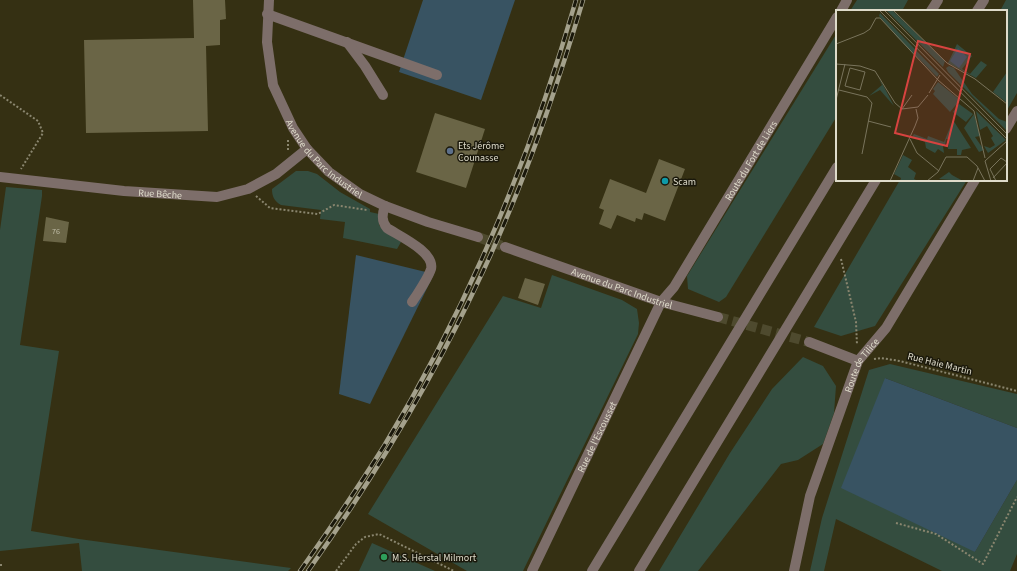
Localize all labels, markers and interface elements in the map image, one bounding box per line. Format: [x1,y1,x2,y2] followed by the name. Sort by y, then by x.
[836,10,1007,181] inset map
[282,117,365,202] street label: Avenue du Parc Industriel
[722,118,781,204] street label: Route du Fort de Liers
[458,139,504,165] place label: Ets Jérôme Counasse
[445,146,455,156] marker: Ets Jérôme Counasse
[673,175,696,189] place label: Scam
[660,176,670,186] marker: Scam
[138,186,182,203] street label: Rue Bêche
[52,226,60,237] house number: 76
[569,265,674,313] street label: Avenue du Parc Industriel
[841,335,883,394] street label: Route de Tilice
[906,349,974,379] street label: Rue Haie Martin
[574,399,621,475] street label: Rue de l'Escousset
[392,551,477,565] place label: M.S. Herstal Milmort
[379,552,389,562] marker: M.S. Herstal Milmort

